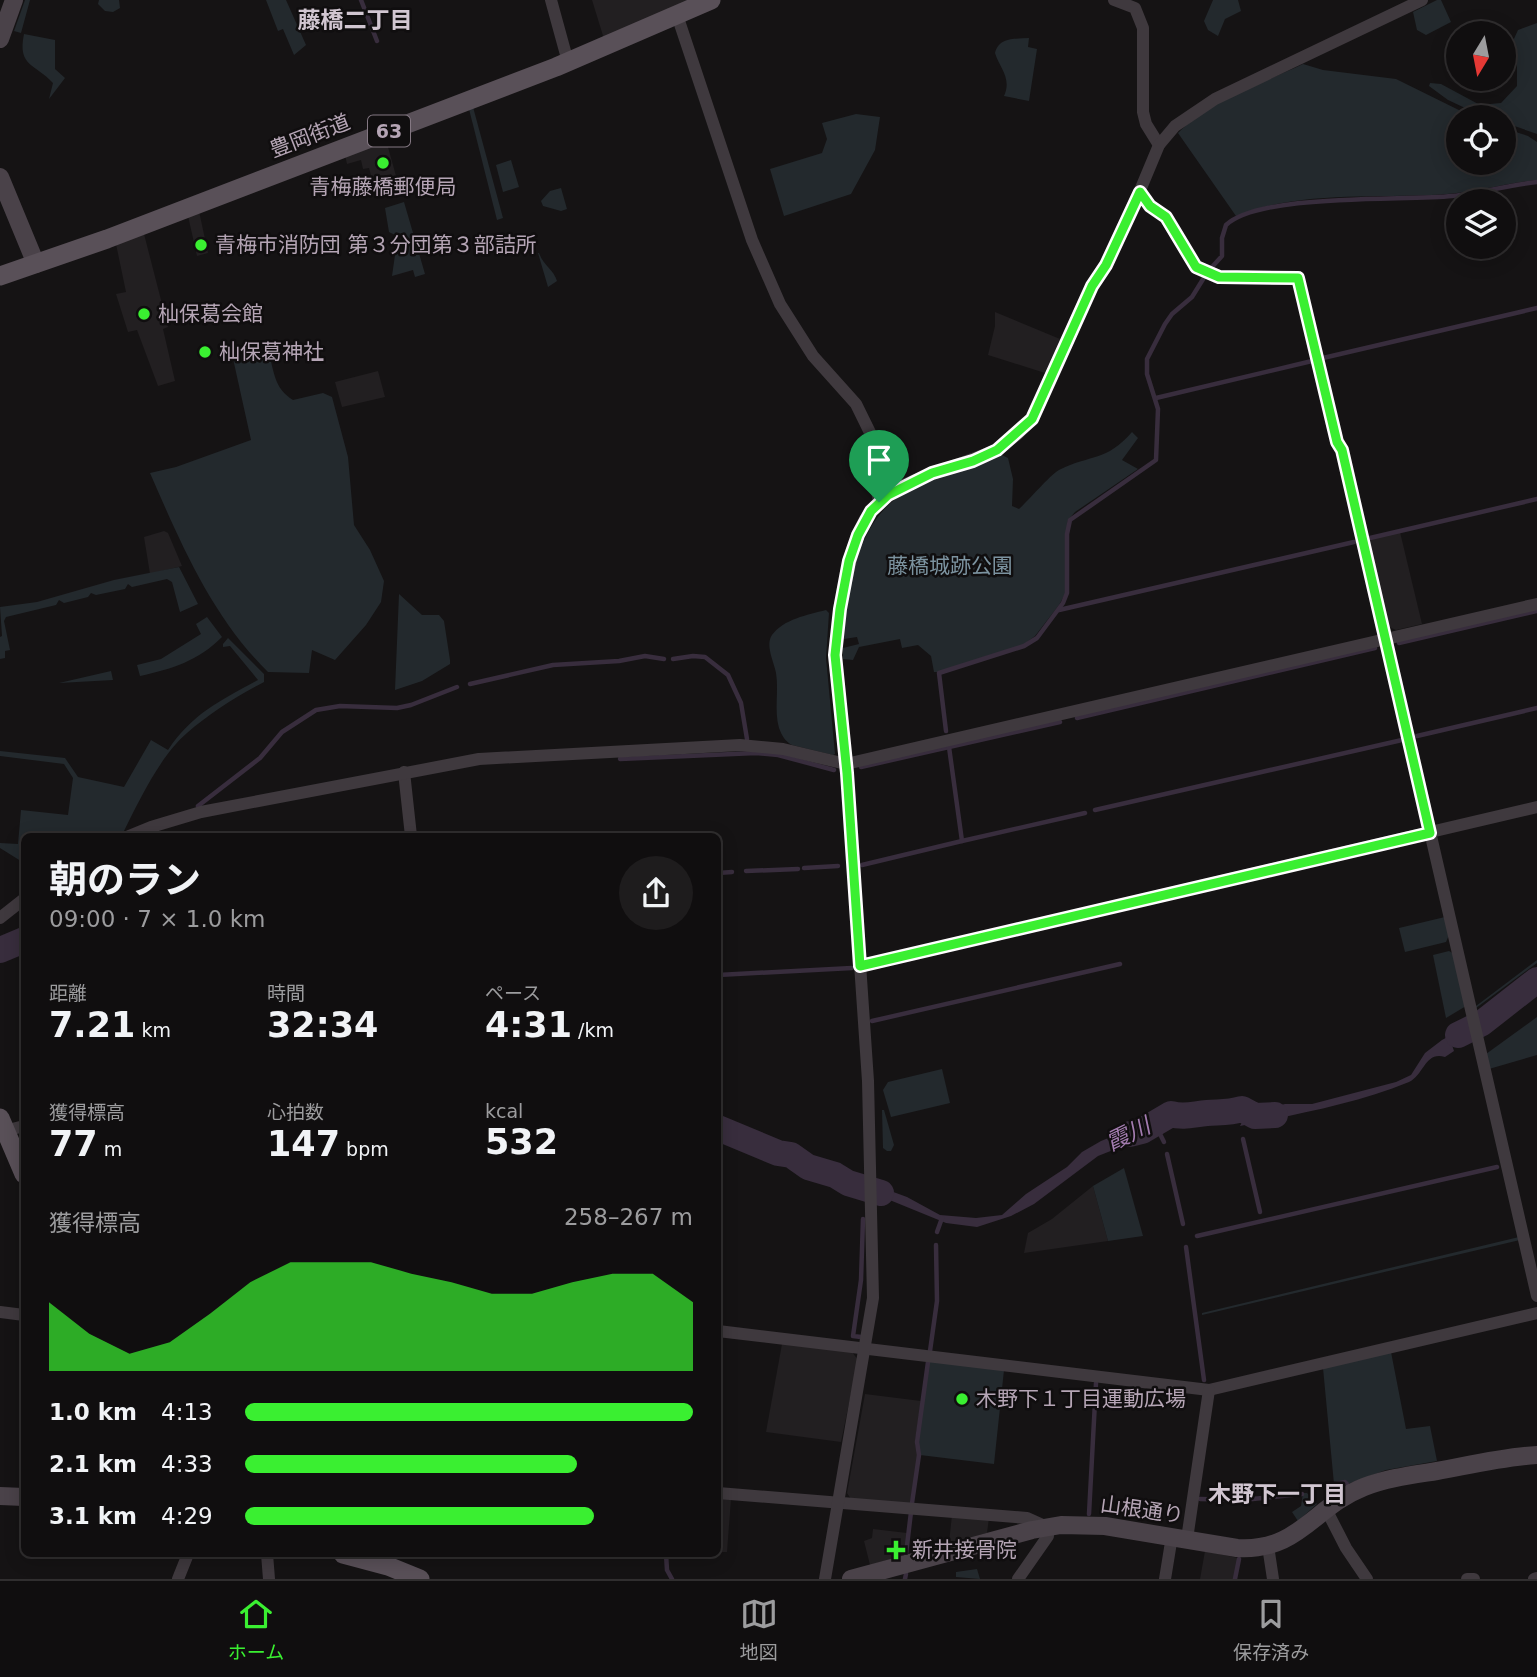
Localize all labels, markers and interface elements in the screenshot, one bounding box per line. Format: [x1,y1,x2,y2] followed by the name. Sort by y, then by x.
[298,7,413,33] district label: 藤橋二丁目
[1446,21,1516,91] north arrow
[1446,21,1516,259] map controls
[1446,105,1516,175] button: locate
[266,110,354,162] street label: 豊岡街道
[368,116,410,146] road number: 63
[375,155,391,171] marker: 青梅藤橋郵便局
[310,175,457,199] place label: 青梅藤橋郵便局
[1446,189,1516,259] button: layers
[215,233,537,257] place label: 青梅市消防団 第３分団第３部詰所
[193,237,209,253] marker: 青梅市消防団 第３分団第３部詰所
[158,302,263,326] place label: 杣保葛会館
[136,306,152,322] marker: 杣保葛会館
[219,340,324,364] place label: 杣保葛神社
[197,344,213,360] marker: 杣保葛神社
[849,430,909,502] pin
[860,441,898,479] icon: arrive
[887,554,1013,578] park label: 藤橋城跡公園
[619,856,693,930] button: share
[49,858,201,902] text: 朝のラン
[49,906,265,932] text: 09:00 · 7 × 1.0 km
[49,982,87,1004] text: 距離
[267,982,305,1004] text: 時間
[485,982,541,1004] text: ペース
[49,1005,135,1045] text: 7.21
[267,1005,378,1045] text: 32:34
[485,1005,572,1045] text: 4:31
[135,1019,171,1041] text: km
[572,1019,614,1041] text: /km
[485,1100,523,1122] text: kcal
[49,1101,125,1123] text: 獲得標高
[267,1101,324,1123] text: 心拍数
[1102,1111,1157,1156] water label: 霞川
[485,1122,558,1162] text: 532
[49,1124,98,1164] text: 77
[267,1124,340,1164] text: 147
[98,1138,122,1160] text: m
[340,1138,389,1160] text: bpm
[564,1204,693,1230] text: 258–267 m
[49,1210,141,1236] text: 獲得標高
[976,1387,1186,1411] place label: 木野下１丁目運動広場
[954,1391,970,1407] marker: 木野下１丁目運動広場
[49,1399,137,1425] text: 1.0 km
[161,1399,213,1425] text: 4:13
[49,1451,137,1477] text: 2.1 km
[161,1451,213,1477] text: 4:33
[1208,1481,1346,1507] district label: 木野下一丁目
[1099,1492,1185,1528] street label: 山根通り
[49,1503,137,1529] text: 3.1 km
[161,1503,213,1529] text: 4:29
[912,1538,1017,1562] place label: 新井接骨院
[886,1540,906,1560] marker: 新井接骨院
[228,1595,284,1664] tab: ホーム
[740,1595,778,1664] tab: 地図
[1233,1595,1309,1664] tab: 保存済み

